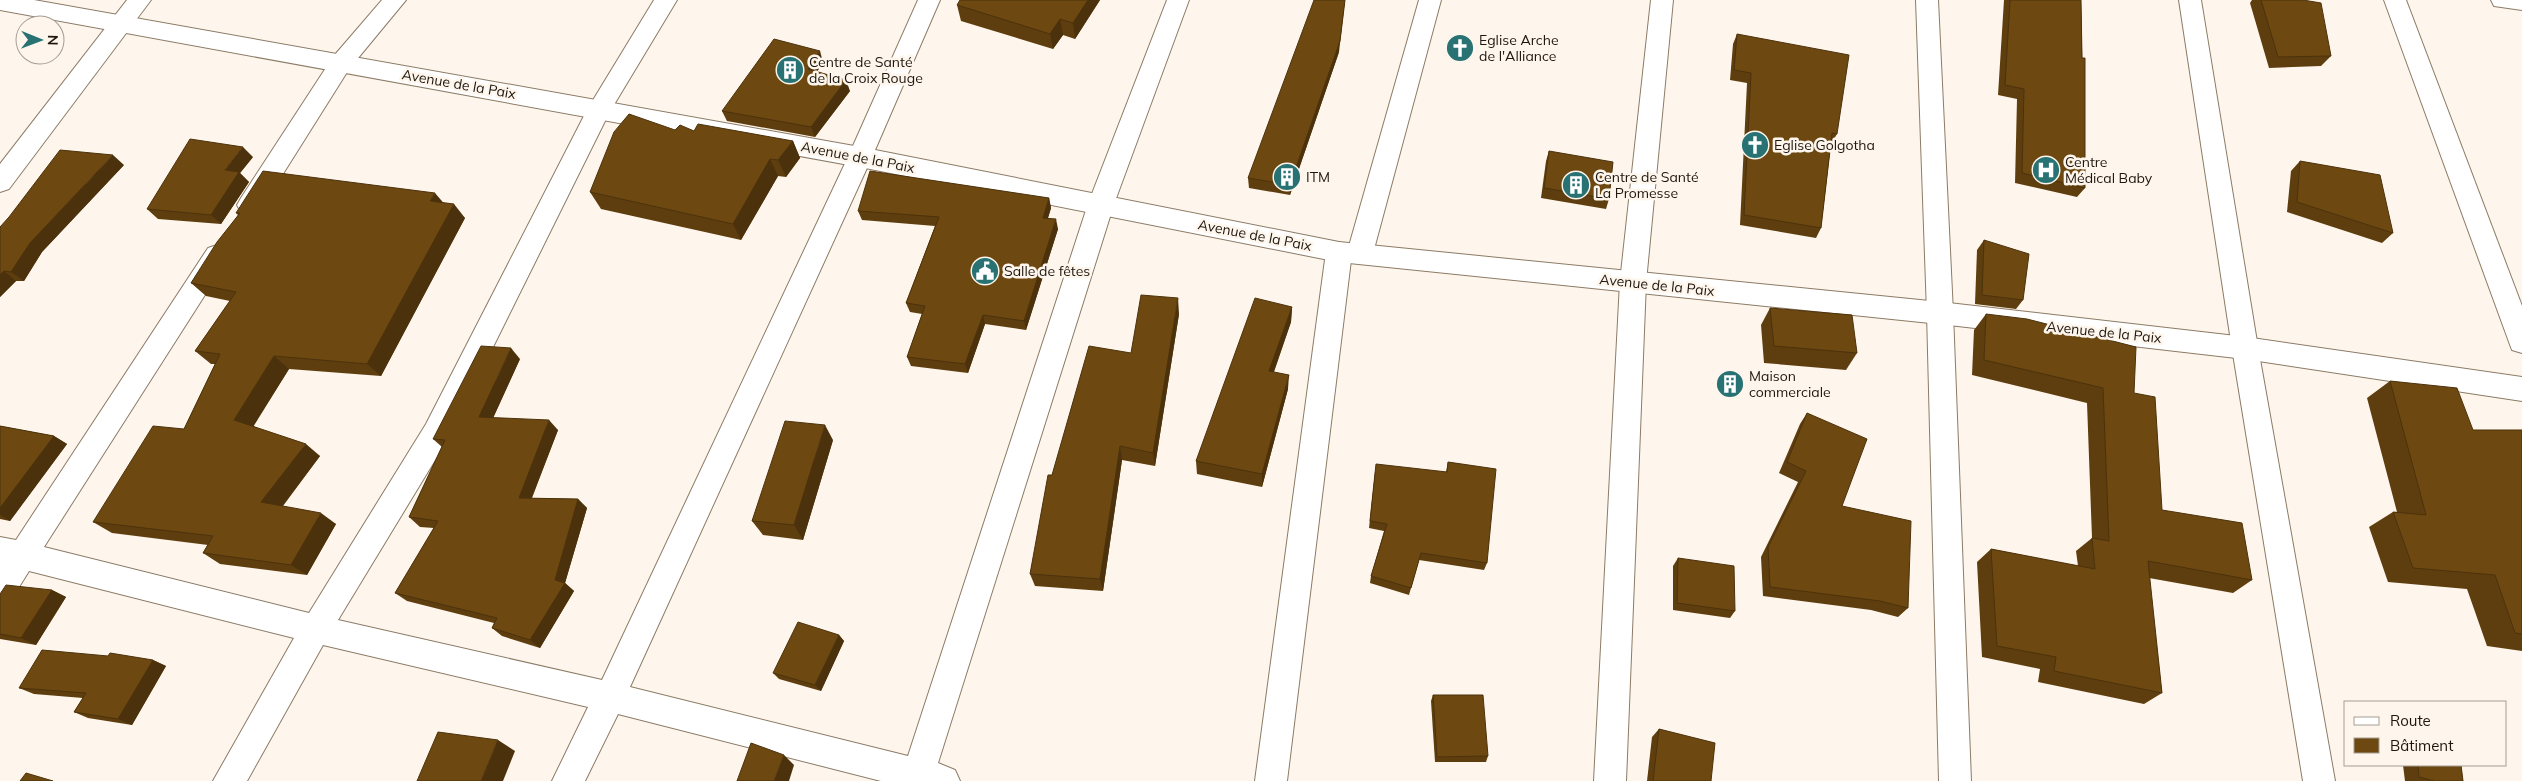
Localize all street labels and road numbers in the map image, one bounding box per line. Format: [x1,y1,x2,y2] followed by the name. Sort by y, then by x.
[401,65,518,103] street label: Avenue de la Paix
[800,137,917,177] street label: Avenue de la Paix
[1197,215,1314,255] street label: Avenue de la Paix
[1599,270,1716,300] street label: Avenue de la Paix
[2046,317,2163,347] street label: Avenue de la Paix

